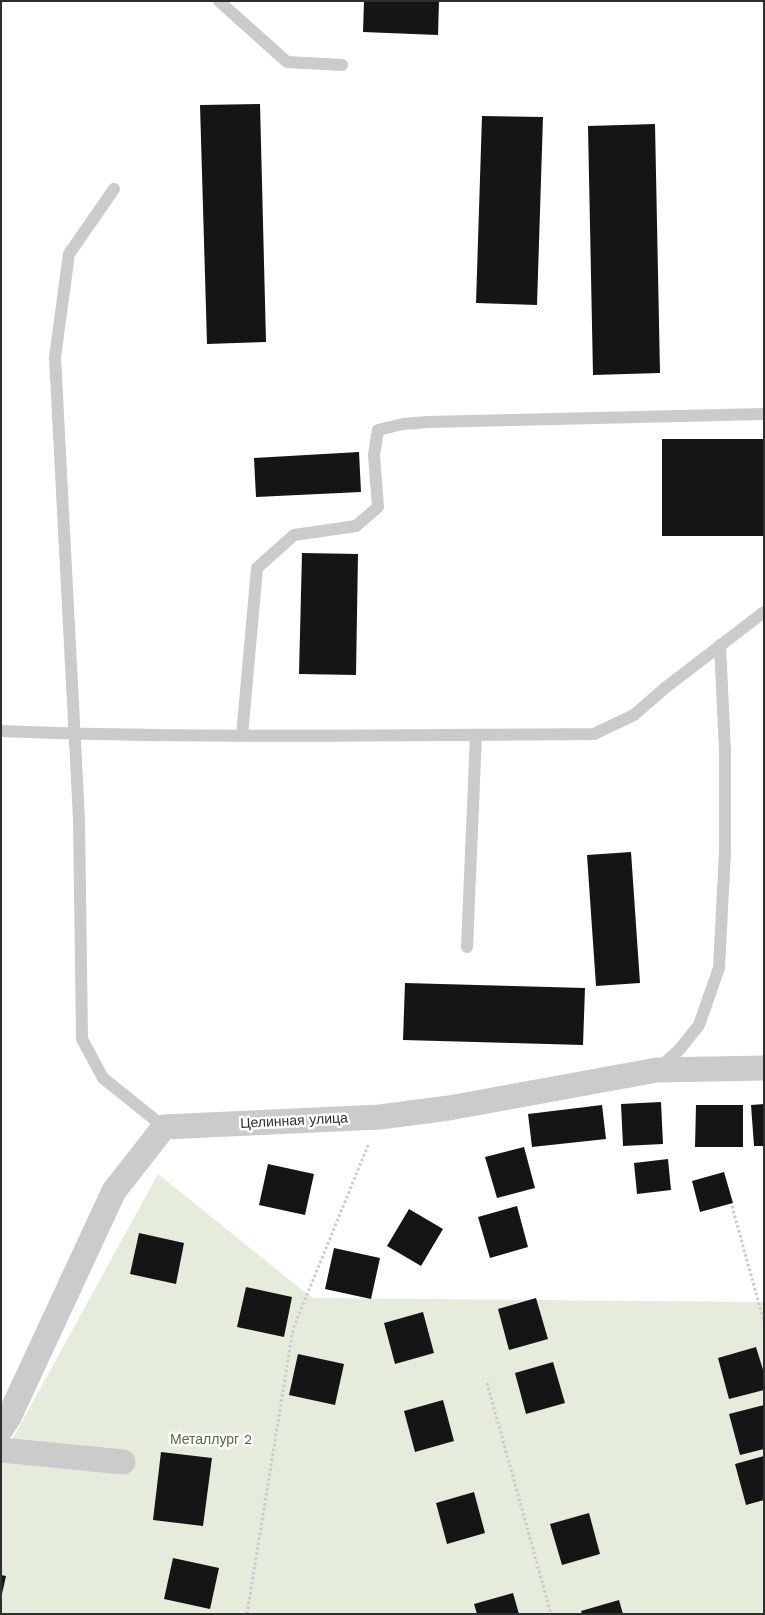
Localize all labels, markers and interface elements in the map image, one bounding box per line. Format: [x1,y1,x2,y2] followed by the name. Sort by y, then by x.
[240,1110,348,1132] street label: Целинная улица
[170,1432,252,1448] park label: Металлург 2

